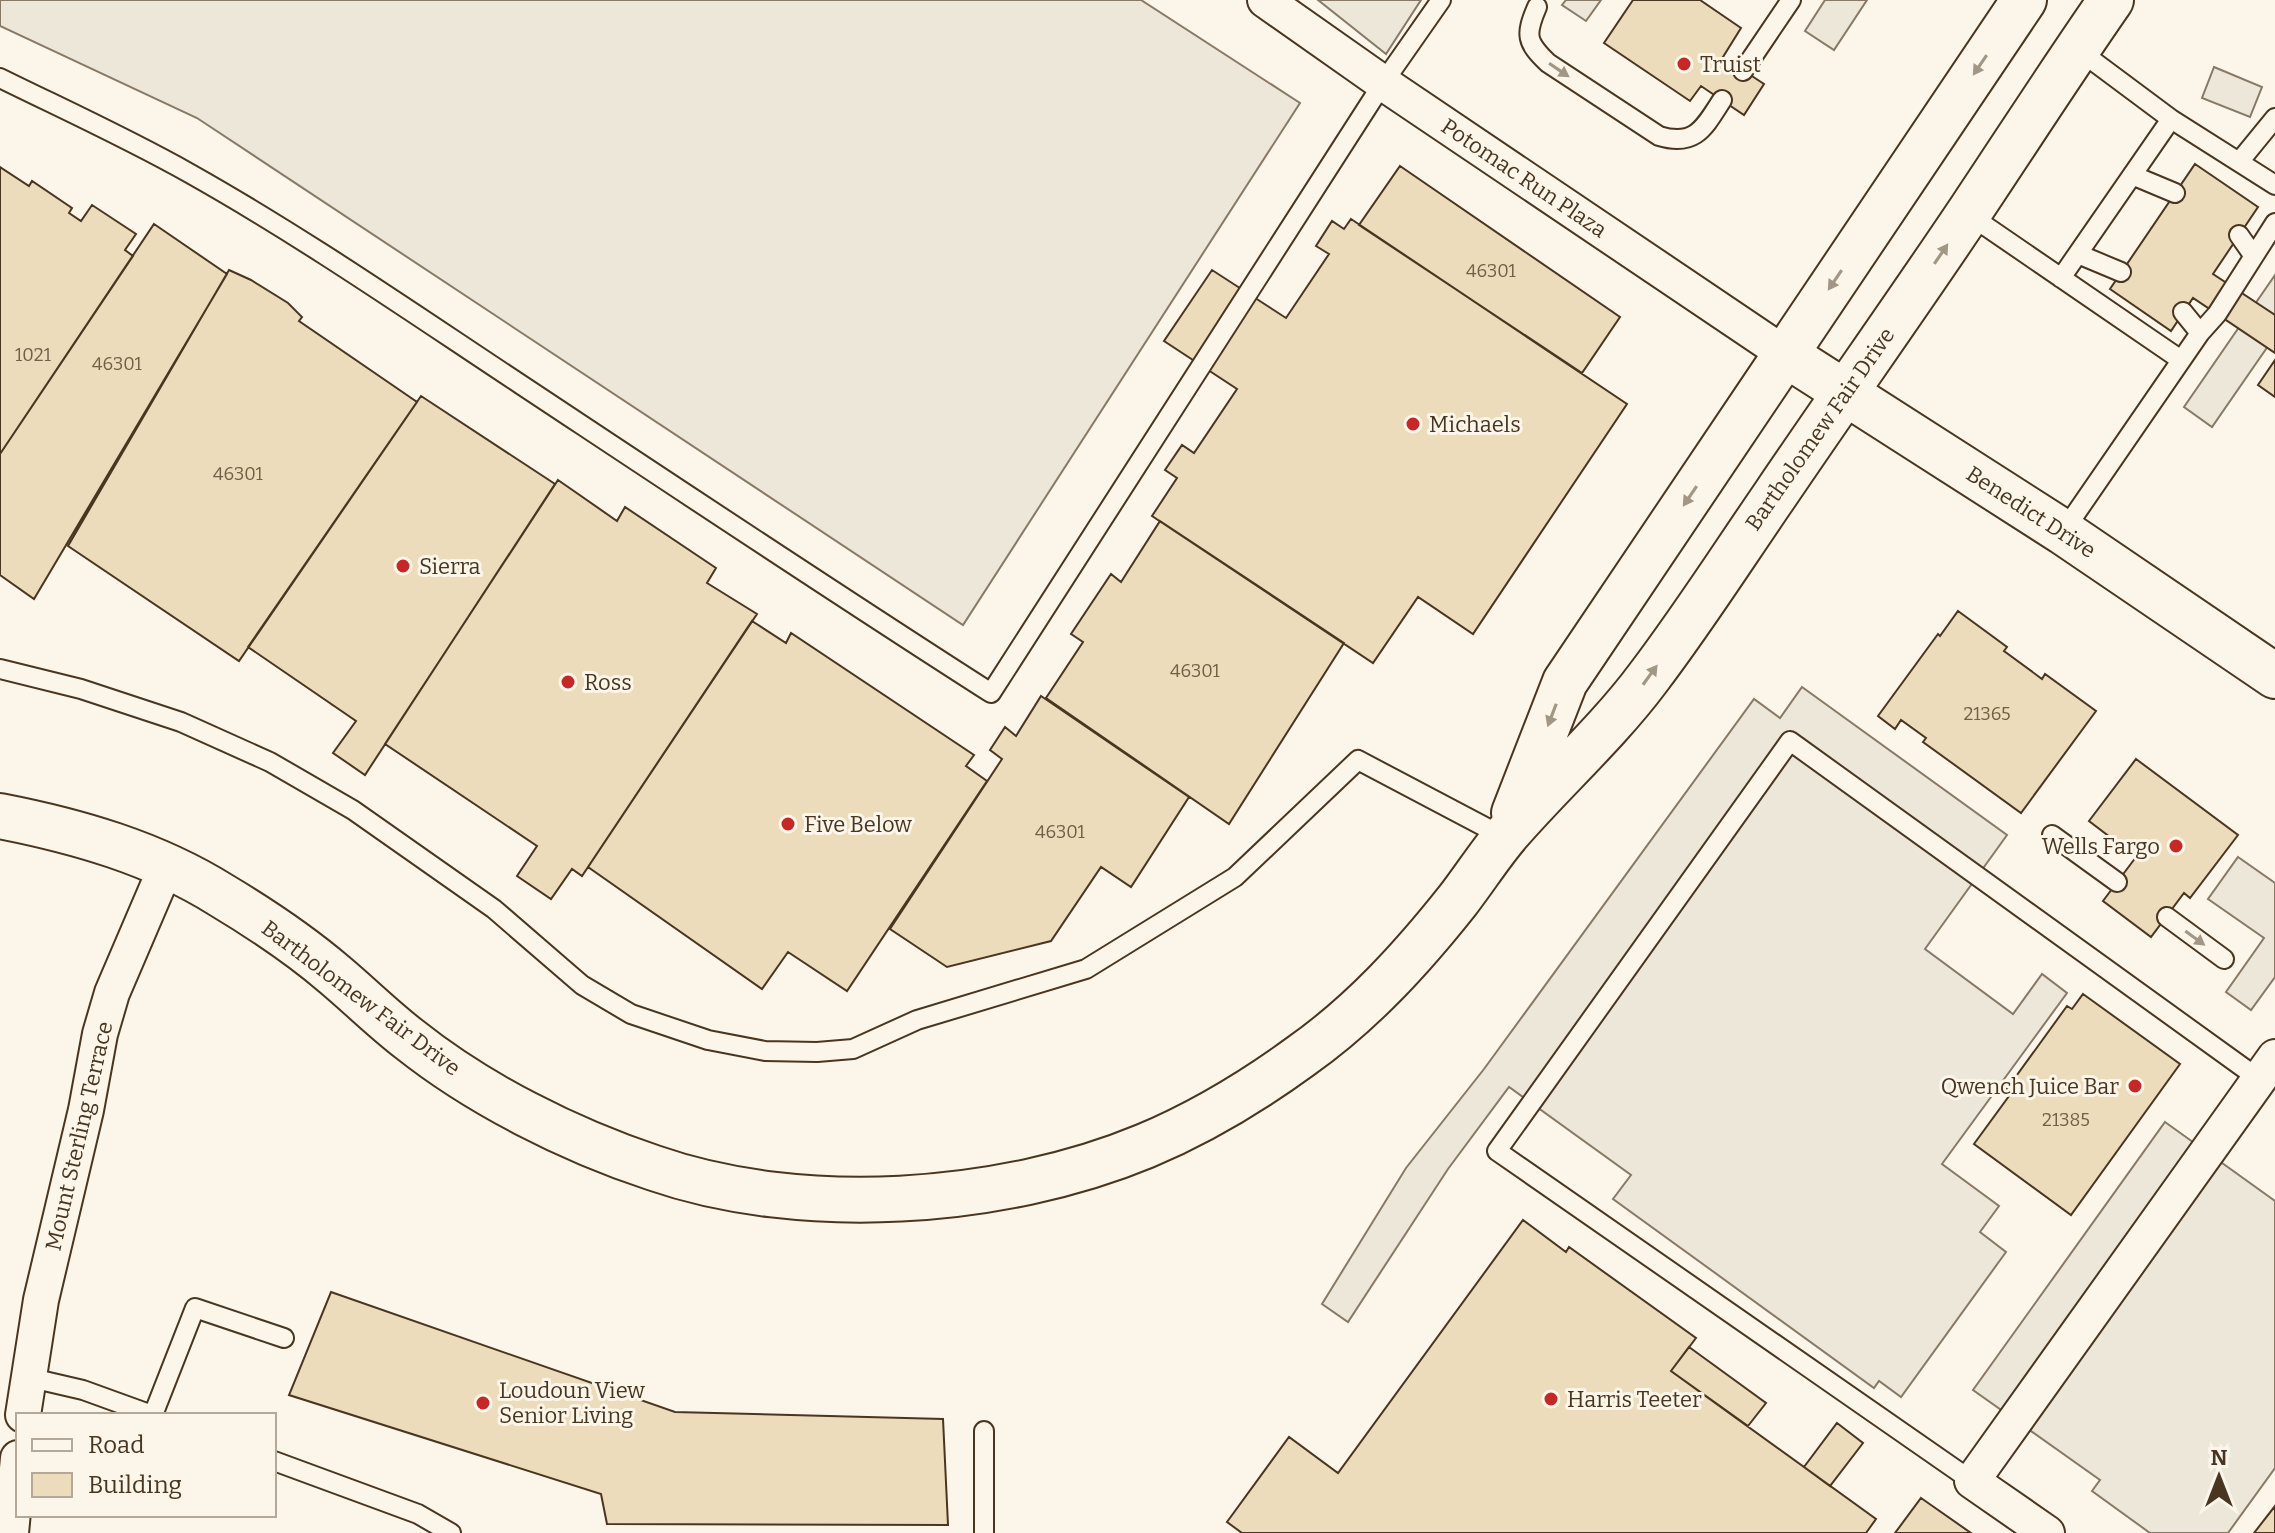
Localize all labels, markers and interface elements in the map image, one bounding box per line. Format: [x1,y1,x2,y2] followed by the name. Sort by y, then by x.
[1700,51,1761,78] place label: Truist
[1973,54,1988,75] one-way arrow
[1675,55,1693,73] marker: Truist
[1548,62,1570,77] one-way arrow
[1436,113,1612,243] street label: Potomac Run Plaza
[1933,243,1948,264] one-way arrow
[1466,260,1517,282] house number: 46301
[1828,269,1843,291] one-way arrow
[1740,322,1900,536] street label: Bartholomew Fair Drive
[15,344,52,366] house number: 1021
[92,353,143,375] house number: 46301
[1429,411,1521,438] place label: Michaels
[1404,415,1422,433] marker: Michaels
[1961,460,2101,564] street label: Benedict Drive
[213,463,264,485] house number: 46301
[1683,485,1698,506] one-way arrow
[419,553,481,580] place label: Sierra
[394,557,412,575] marker: Sierra
[1170,660,1221,682] house number: 46301
[1642,665,1657,686] one-way arrow
[584,669,632,696] place label: Ross
[559,673,577,691] marker: Ross
[1963,703,2011,725] house number: 21365
[1545,704,1558,728] one-way arrow
[804,811,912,838] place label: Five Below
[779,815,797,833] marker: Five Below
[1035,821,1086,843] house number: 46301
[2042,833,2160,860] place label: Wells Fargo
[2167,837,2185,855] marker: Wells Fargo
[256,914,466,1082] street label: Bartholomew Fair Drive
[2184,930,2206,946] one-way arrow
[39,1019,119,1253] street label: Mount Sterling Terrace
[1941,1073,2119,1100] place label: Qwench Juice Bar
[2126,1077,2144,1095] marker: Qwench Juice Bar
[2042,1109,2090,1131] house number: 21385
[499,1377,645,1429] place label: Loudoun View Senior Living
[1567,1386,1702,1413] place label: Harris Teeter
[1542,1390,1560,1408] marker: Harris Teeter
[474,1394,492,1412] marker: Loudoun View Senior Living
[16,1413,276,1517] legend
[88,1431,144,1459] text: Road
[2179,1437,2259,1517] north arrow
[2211,1444,2228,1471] text: N
[88,1471,182,1499] text: Building

